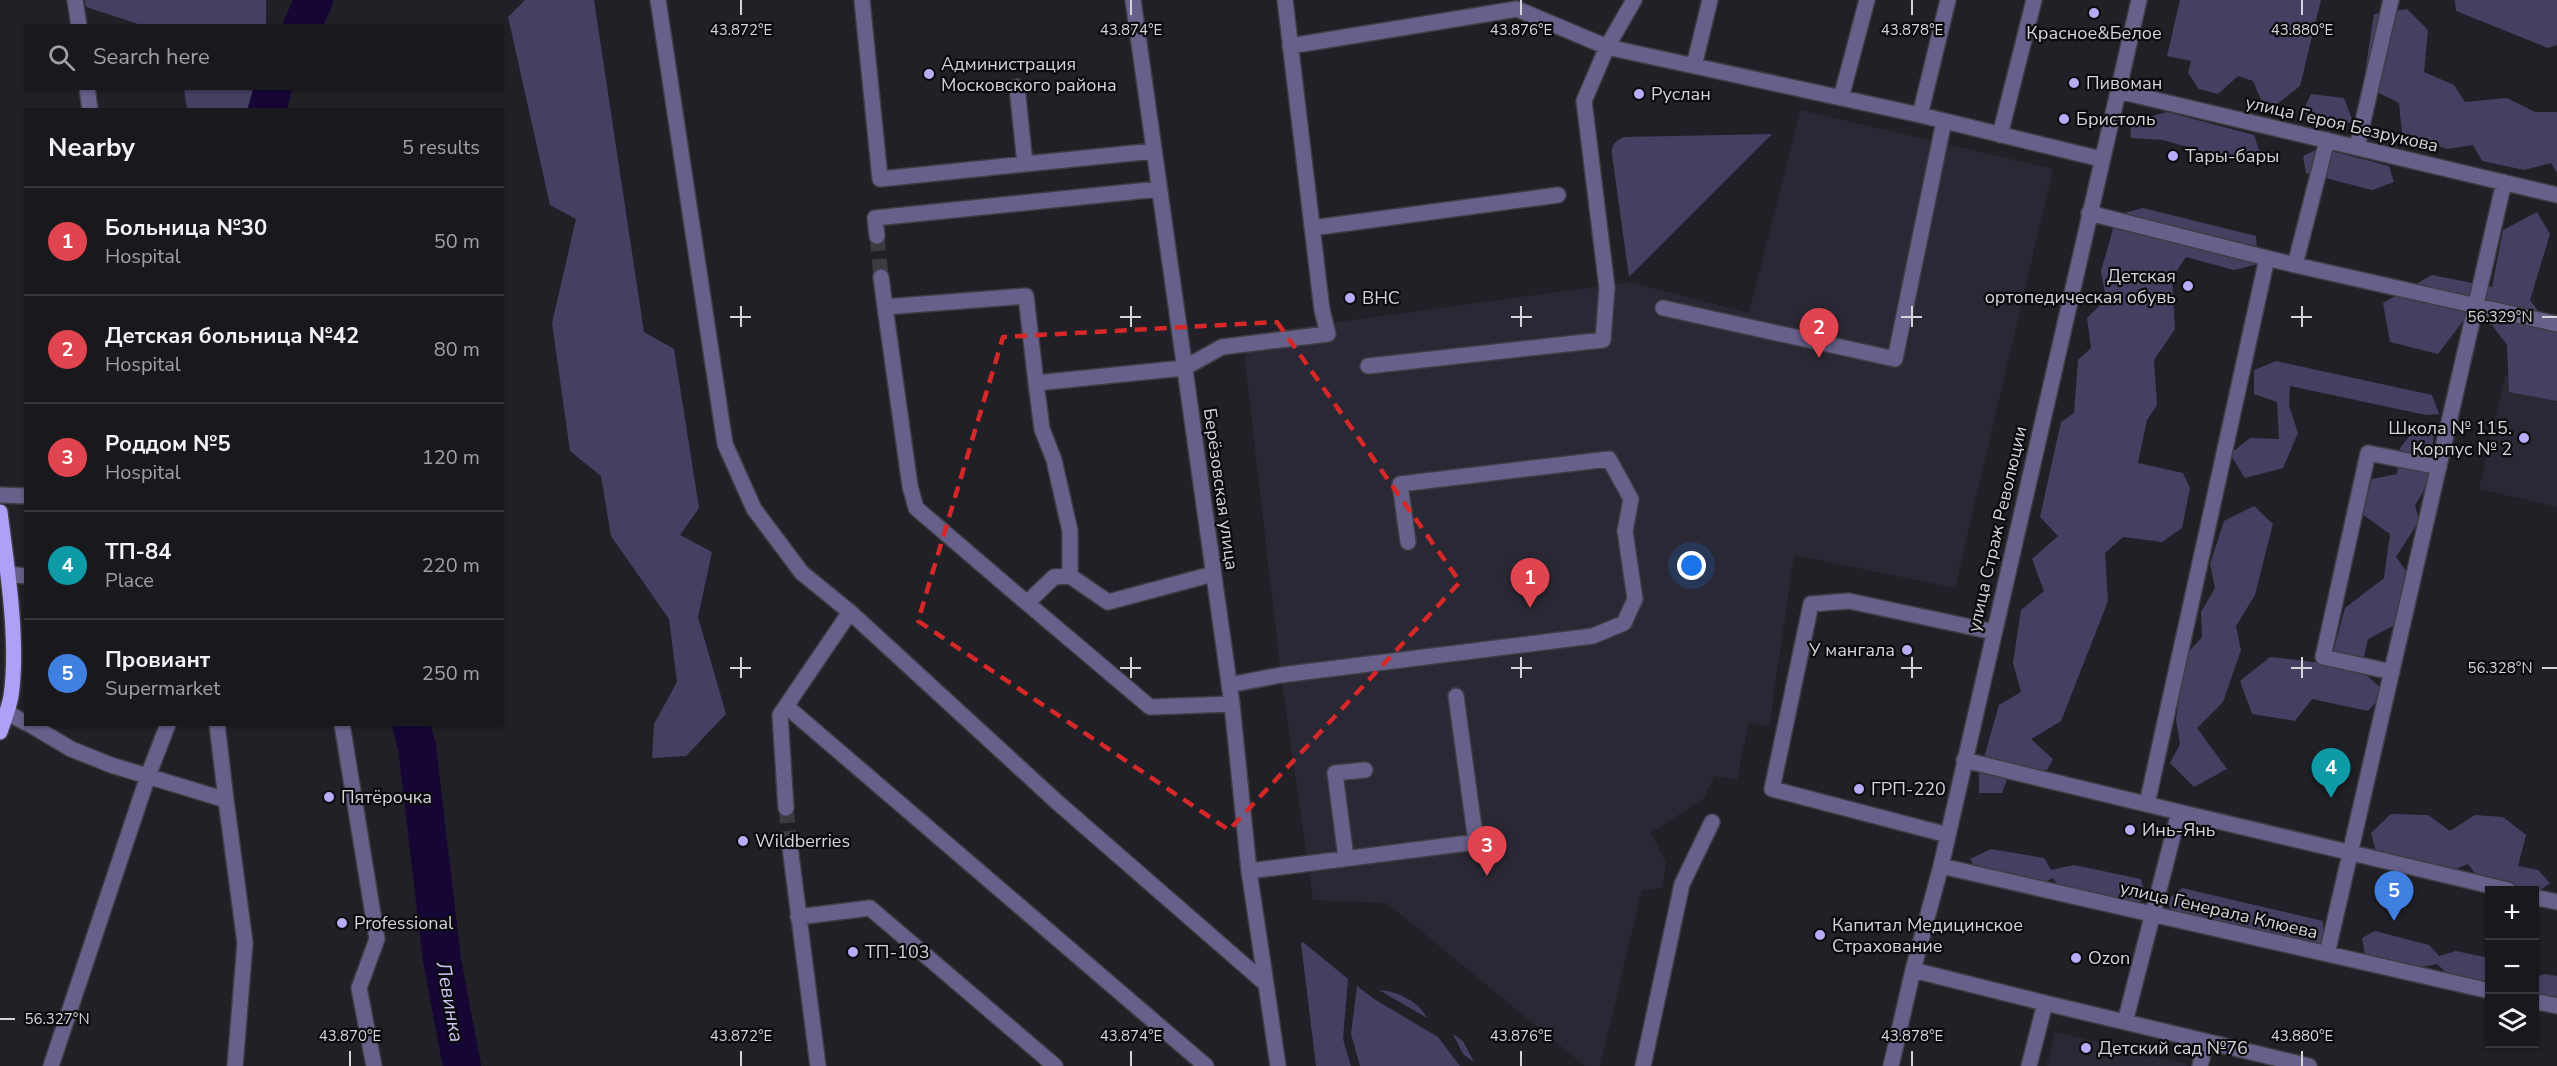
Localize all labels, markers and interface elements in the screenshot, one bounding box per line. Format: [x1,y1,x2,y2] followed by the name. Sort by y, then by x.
[2087,6,2101,20] marker: Красное&Белое
[710,20,772,40] text: 43.872°E
[1100,20,1162,40] text: 43.874°E
[1490,20,1552,40] text: 43.876°E
[1881,20,1943,40] text: 43.878°E
[2271,20,2333,40] text: 43.880°E
[2026,21,2162,45] place label: Красное&Белое
[24,24,504,90] search box
[45,41,78,74] icon: search
[93,42,210,72] text: Search here
[941,52,1117,97] place label: Администрация Московского района
[922,67,936,81] marker: Администрация Московского района
[2086,71,2162,95] place label: Пивоман
[2067,76,2081,90] marker: Пивоман
[1651,82,1711,106] place label: Руслан
[1632,87,1646,101] marker: Руслан
[2243,90,2441,158] street label: улица Героя Безрукова
[2076,107,2156,131] place label: Бристоль
[2057,112,2071,126] marker: Бристоль
[48,130,135,165] text: Nearby
[402,134,480,161] text: 5 results
[2185,144,2279,168] place label: Тары-бары
[2166,149,2180,163] marker: Тары-бары
[105,213,267,243] text: Больница №30
[62,228,74,255] text: 1
[434,228,480,255] text: 50 m
[105,243,181,270] text: Hospital
[1985,264,2176,309] place label: Детская ортопедическая обувь
[2181,279,2195,293] marker: Детская ортопедическая обувь
[1362,286,1400,310] place label: ВНС
[1343,291,1357,305] marker: ВНС
[2467,307,2533,327] text: 56.329°N
[1800,308,1838,358] pin: 2
[105,321,359,351] text: Детская больница №42
[62,336,74,363] text: 2
[434,336,480,363] text: 80 m
[105,351,181,378] text: Hospital
[1198,406,1244,572] street label: Берёзовская улица
[2388,416,2512,461] place label: Школа № 115. Корпус № 2
[1962,424,2032,634] street label: улица Страж Революции
[105,429,231,459] text: Роддом №5
[2517,431,2531,445] marker: Школа № 115. Корпус № 2
[62,444,74,471] text: 3
[422,444,480,471] text: 120 m
[105,459,181,486] text: Hospital
[105,537,171,567] text: ТП-84
[1677,551,1706,580] your location
[62,552,74,579] text: 4
[422,552,480,579] text: 220 m
[1510,558,1550,608] pin: 1
[105,567,154,594] text: Place
[1808,638,1895,662] place label: У мангала
[1900,643,1914,657] marker: У мангала
[105,645,210,675] text: Провиант
[2467,658,2533,678] text: 56.328°N
[62,660,74,687] text: 5
[422,660,480,687] text: 250 m
[105,675,220,702] text: Supermarket
[2312,748,2350,798] pin: 4
[1871,777,1946,801] place label: ГРП-220
[1852,782,1866,796] marker: ГРП-220
[341,785,432,809] place label: Пятёрочка
[322,790,336,804] marker: Пятёрочка
[2142,818,2215,842] place label: Инь-Янь
[2123,823,2137,837] marker: Инь-Янь
[1468,826,1506,876] pin: 3
[755,829,850,853] place label: Wildberries
[736,834,750,848] marker: Wildberries
[2374,872,2414,921] pin: 5
[2118,876,2320,944] street label: улица Генерала Клюева
[2485,886,2539,1048] map controls
[2485,886,2539,940] button: +
[354,911,454,935] place label: Professional
[1832,913,2023,958] place label: Капитал Медицинское Страхование
[335,916,349,930] marker: Professional
[1813,928,1827,942] marker: Капитал Медицинское Страхование
[865,940,929,964] place label: ТП-103
[2485,940,2539,994] button: −
[846,945,860,959] marker: ТП-103
[2088,946,2130,970] place label: Ozon
[2069,951,2083,965] marker: Ozon
[429,959,470,1044] water label: Левинка
[2485,994,2539,1048] button: layers
[24,1009,90,1029] text: 56.327°N
[319,1026,381,1046] text: 43.870°E
[710,1026,772,1046] text: 43.872°E
[1100,1026,1162,1046] text: 43.874°E
[1490,1026,1552,1046] text: 43.876°E
[1881,1026,1943,1046] text: 43.878°E
[2271,1026,2333,1046] text: 43.880°E
[2098,1036,2248,1060] place label: Детский сад №76
[2079,1041,2093,1055] marker: Детский сад №76

